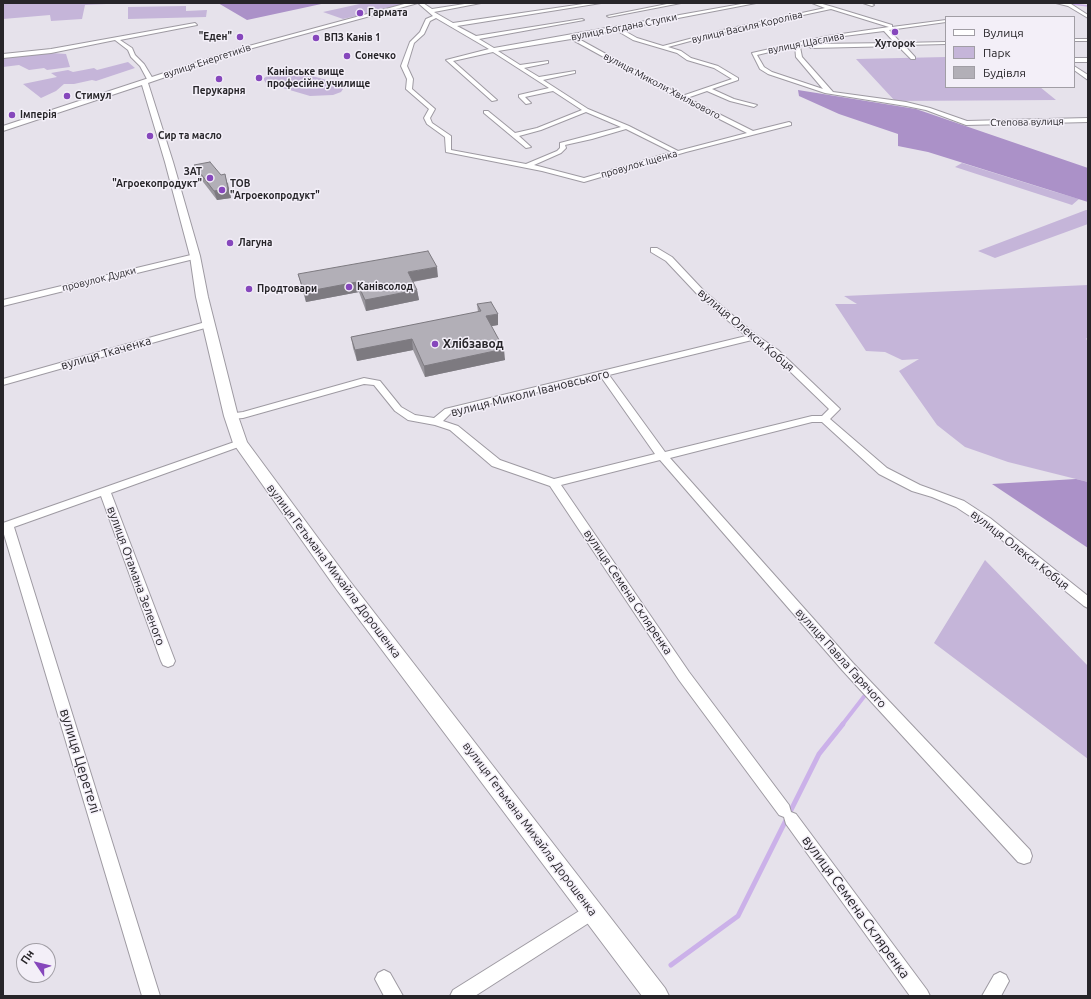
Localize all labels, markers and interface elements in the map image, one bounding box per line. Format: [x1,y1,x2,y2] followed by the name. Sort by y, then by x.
[368,7,408,19] place label: Гармата
[355,8,365,18] marker: Гармата
[690,8,804,46] street label: вулиця Василя Короліва
[570,11,678,43] street label: вулиця Богдана Ступки
[945,16,1075,88] legend
[983,26,1024,39] text: Вулиця
[890,27,900,37] marker: Хуторок
[767,30,845,56] street label: вулиця Щаслива
[199,31,232,43] place label: "Еден"
[235,32,245,42] marker: "Еден"
[324,32,381,44] place label: ВПЗ Канів 1
[311,33,321,43] marker: ВПЗ Канів 1
[875,38,915,50] place label: Хуторок
[162,41,252,81] street label: вулиця Енергетиків
[983,46,1011,59] text: Парк
[355,50,396,62] place label: Сонечко
[602,50,722,122] street label: вулиця Миколи Хвильового
[342,51,352,61] marker: Сонечко
[267,66,370,90] place label: Канівське вище професійне училище
[983,66,1026,79] text: Будівля
[254,73,264,83] marker: Канівське вище професійне училище
[214,74,224,84] marker: Перукарня
[193,85,245,97] place label: Перукарня
[75,90,111,102] place label: Стимул
[62,91,72,101] marker: Стимул
[20,109,57,121] place label: Імперія
[7,110,17,120] marker: Імперія
[990,115,1064,129] street label: Степова вулиця
[158,130,222,142] place label: Сир та масло
[145,131,155,141] marker: Сир та масло
[599,147,679,181] street label: провулок Іщенка
[112,166,202,190] place label: ЗАТ "Агроекопродукт"
[205,173,215,183] marker: ЗАТ "Агроекопродукт"
[230,178,320,202] place label: ТОВ "Агроекопродукт"
[217,185,227,195] marker: ТОВ "Агроекопродукт"
[238,237,272,249] place label: Лагуна
[225,238,235,248] marker: Лагуна
[61,264,137,294] street label: провулок Дудки
[357,281,413,293] place label: Канівсолод
[344,282,354,292] marker: Канівсолод
[257,283,317,295] place label: Продтовари
[244,284,254,294] marker: Продтовари
[695,285,797,375] street label: вулиця Олекси Кобця
[59,333,153,373] street label: вулиця Ткаченка
[443,337,504,351] place label: Хлібзавод
[430,339,440,349] marker: Хлібзавод
[449,366,611,420] street label: вулиця Миколи Івановського
[264,481,404,661] street label: вулиця Гетьмана Михайла Дорошенка
[104,504,168,648] street label: вулиця Отамана Зеленого
[968,507,1072,593] street label: вулиця Олекси Кобця
[581,527,675,657] street label: вулиця Семена Скляренка
[792,605,890,711] street label: вулиця Павла Гарячого
[56,707,104,815] street label: вулиця Церетелі
[460,739,600,919] street label: вулиця Гетьмана Михайла Дорошенка
[798,832,914,982] street label: вулиця Семена Скляренка
[16,943,56,983] north arrow
[18,947,36,966] text: Пн

